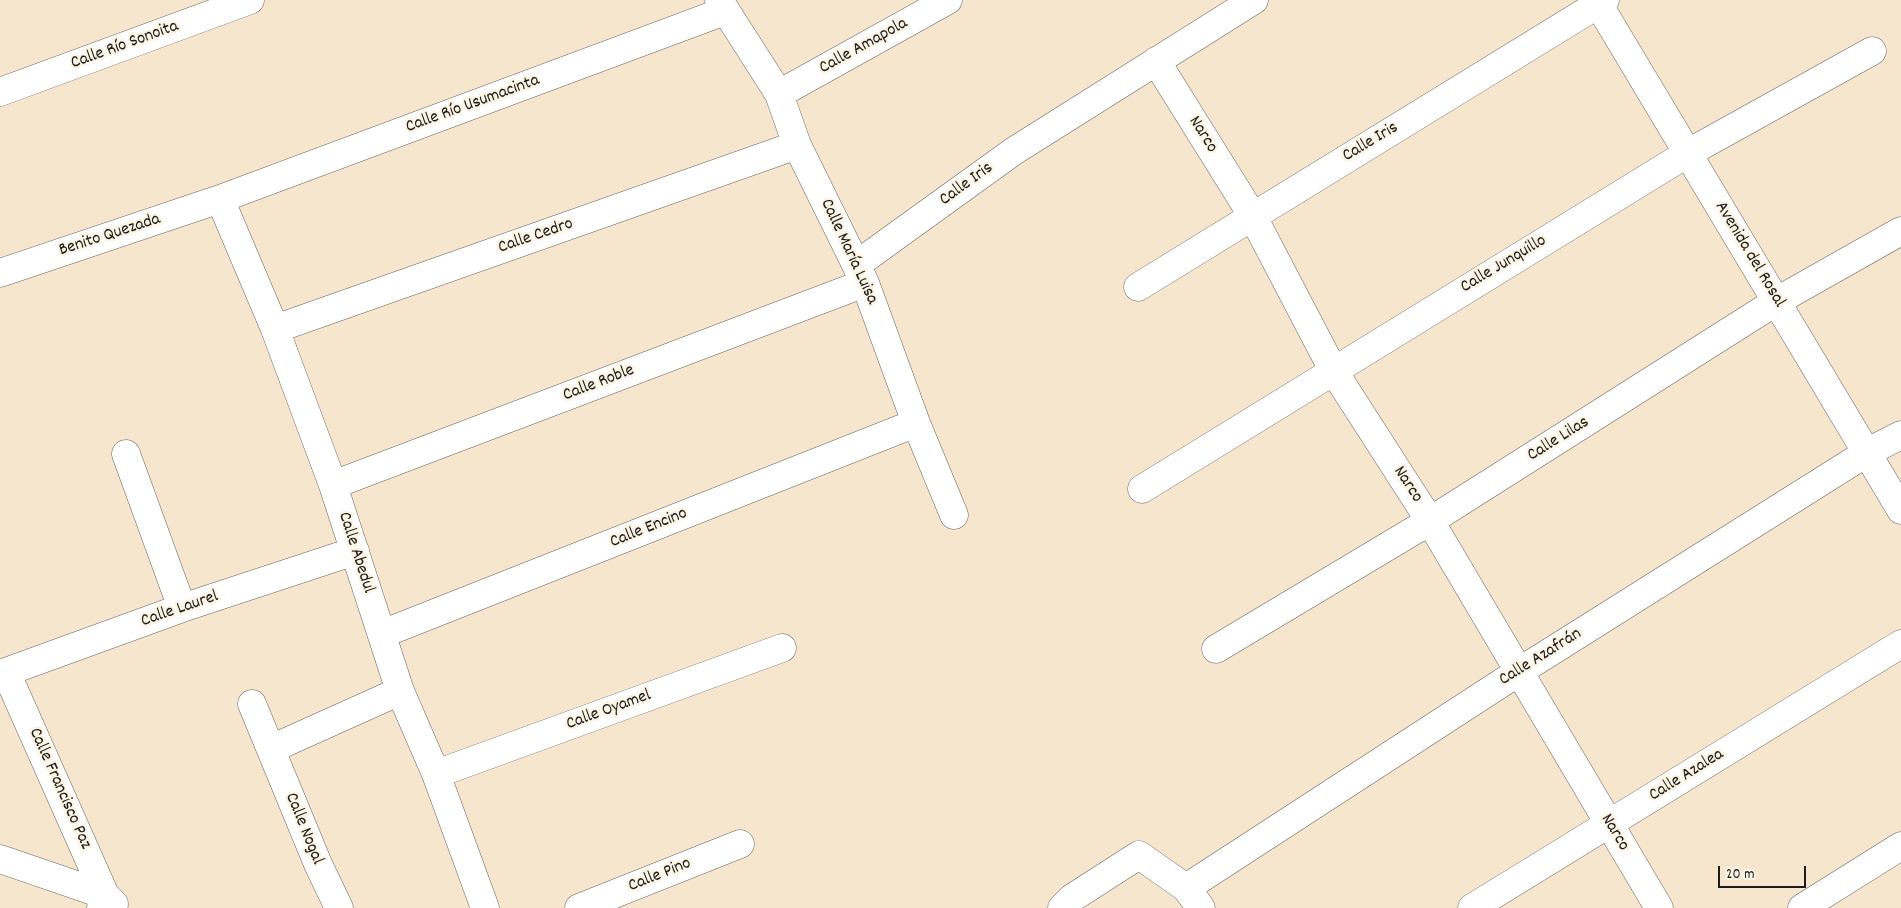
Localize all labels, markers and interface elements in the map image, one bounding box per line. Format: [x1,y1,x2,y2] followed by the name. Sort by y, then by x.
[816,14,912,80] street label: Calle Amapola
[68,17,182,75] street label: Calle Río Sonoita
[403,71,543,139] street label: Calle Río Usumacinta
[1182,113,1222,157] street label: Narco
[1339,118,1403,168] street label: Calle Iris
[936,158,998,212] street label: Calle Iris
[814,196,882,308] street label: Calle María Luisa
[1709,198,1789,312] street label: Avenida del Rosal
[57,209,163,263] street label: Benito Quezada
[496,214,576,260] street label: Calle Cedro
[1457,231,1551,299] street label: Calle Junquillo
[560,361,638,407] street label: Calle Roble
[1524,413,1594,467] street label: Calle Lilas
[1387,463,1427,507] street label: Narco
[607,504,691,554] street label: Calle Encino
[332,510,378,596] street label: Calle Abedul
[138,587,222,633] street label: Calle Laurel
[1496,624,1586,692] street label: Calle Azafrán
[564,686,654,736] street label: Calle Oyamel
[23,725,95,853] street label: Calle Francisco Paz
[1646,745,1728,807] street label: Calle Azalea
[279,790,327,868] street label: Calle Nogal
[1595,811,1633,855] street label: Narco
[625,854,695,898] street label: Calle Pino
[1721,856,1808,888] scale bar
[1726,864,1754,886] text: 20 m

